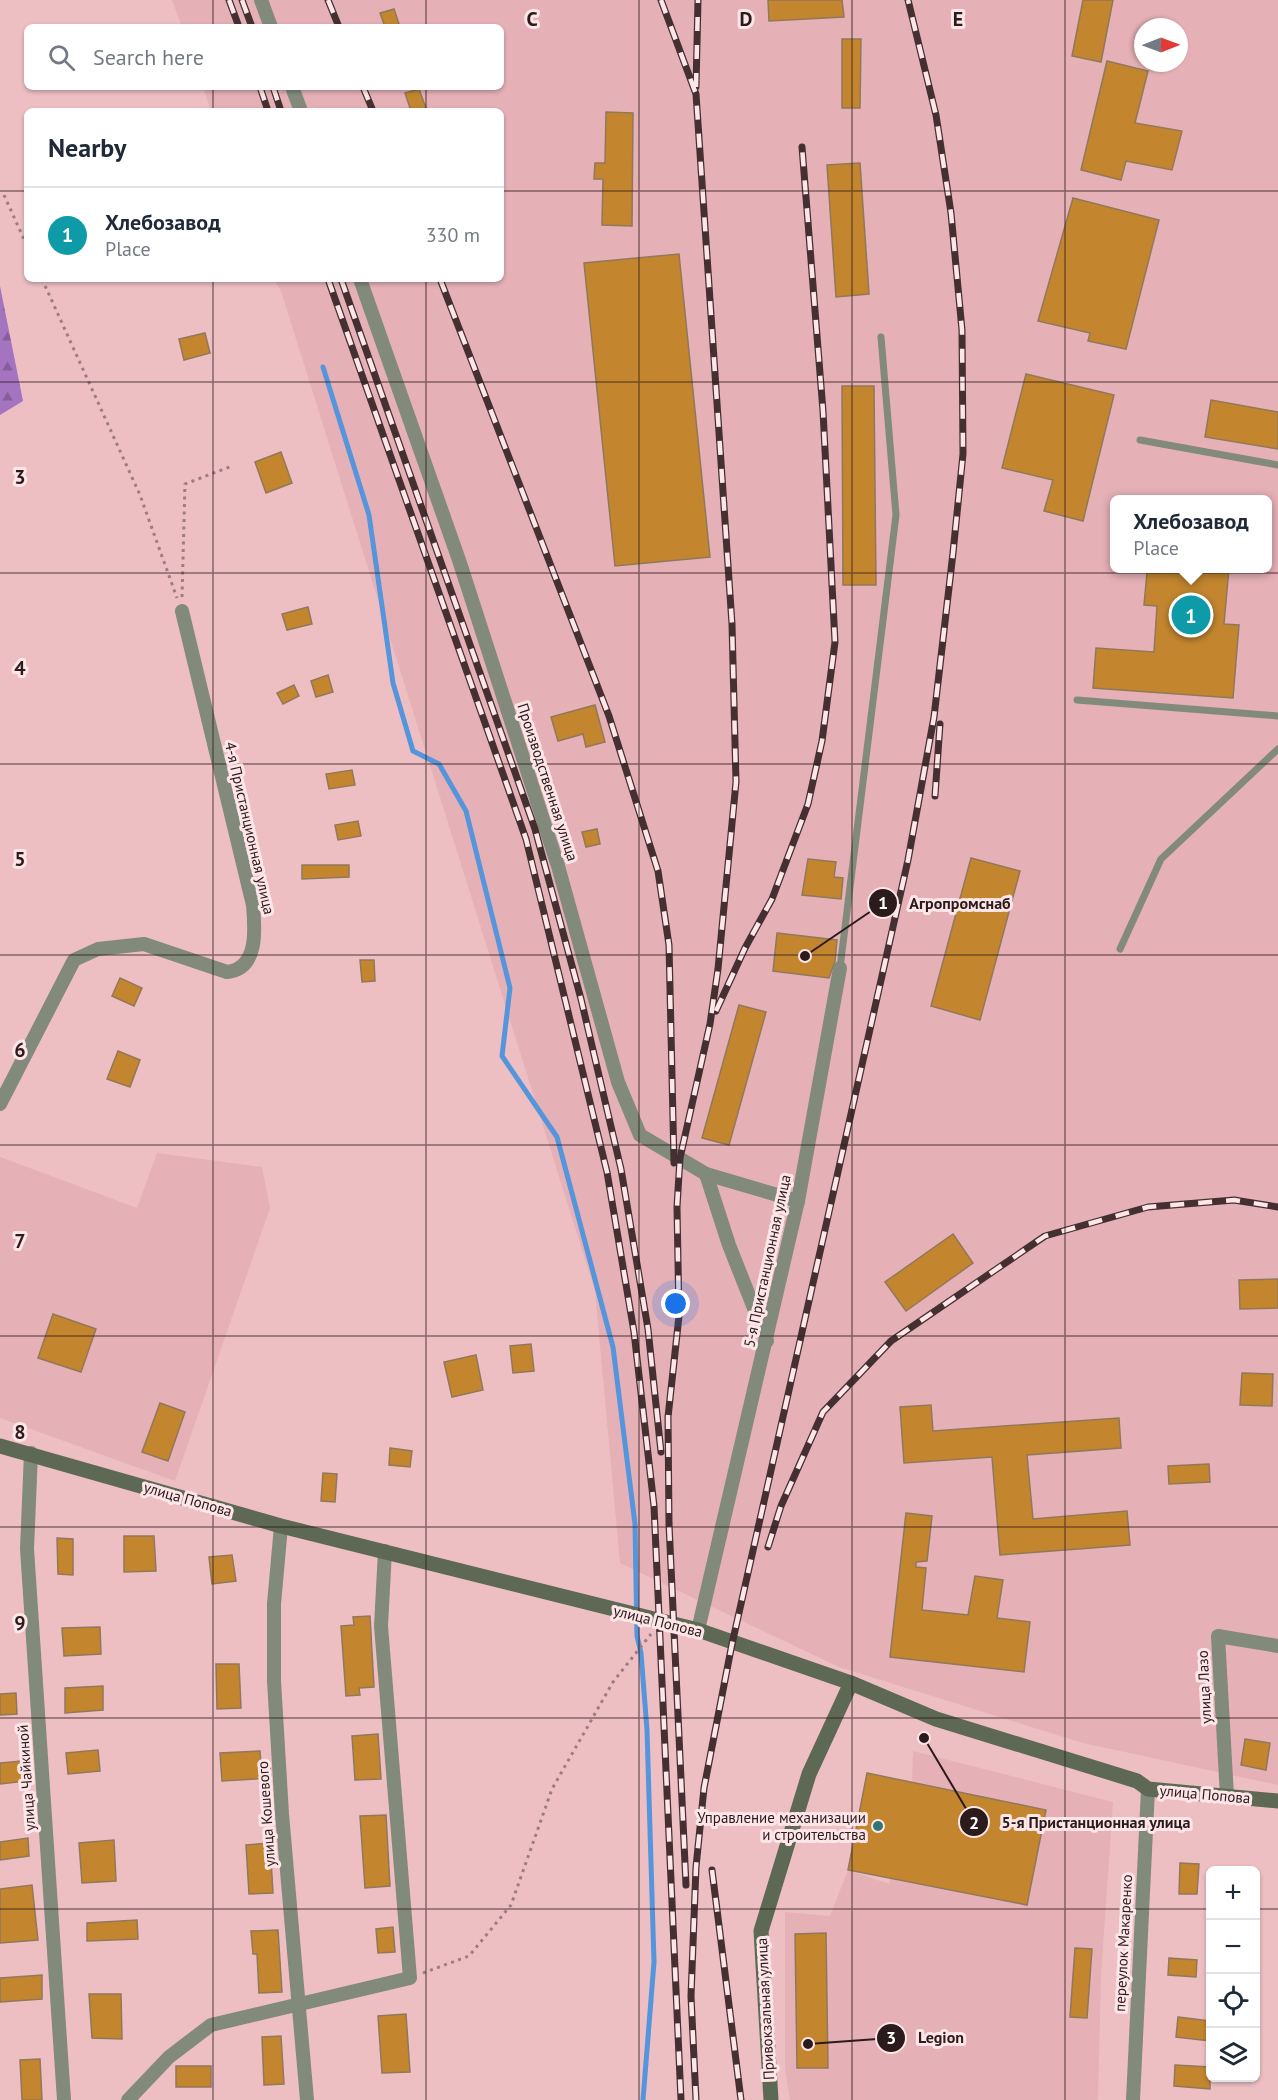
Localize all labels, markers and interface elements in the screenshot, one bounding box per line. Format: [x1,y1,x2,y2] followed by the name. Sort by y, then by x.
[526,6,538,32] text: C
[740,6,753,32] text: D
[953,6,963,32] text: E
[1134,18,1188,72] north arrow
[24,24,504,90] search box
[45,41,78,74] icon: search
[93,43,204,71] text: Search here
[48,131,126,164] text: Nearby
[105,208,221,236] text: Хлебозавод
[62,222,73,248] text: 1
[426,222,480,248] text: 330 m
[105,236,151,262] text: Place
[14,464,26,490] text: 3
[1110,495,1272,573] popup
[1133,507,1249,535] text: Хлебозавод
[1133,535,1179,561] text: Place
[1172,592,1210,638] pin: 1
[14,655,26,681] text: 4
[513,701,583,863] street label: Производственная улица
[221,740,279,916] street label: 4-я Пристанционная улица
[14,846,26,872] text: 5
[868,886,1023,920] callout: Агропромснаб
[878,891,888,914] text: 1
[909,893,1011,913] text: Агропромснаб
[14,1037,26,1063] text: 6
[739,1173,795,1349] street label: 5-я Пристанционная улица
[14,1228,26,1254] text: 7
[661,1289,690,1318] your location
[14,1419,26,1445] text: 8
[142,1477,234,1521] street label: улица Попова
[612,1601,704,1641] street label: улица Попова
[14,1610,26,1636] text: 9
[1193,1650,1215,1724] street label: улица Лазо
[13,1724,39,1832] street label: улица Чайкиной
[253,1761,279,1867] street label: улица Кошевого
[1159,1781,1251,1807] street label: улица Попова
[959,1805,1202,1839] callout: 5-я Пристанционная улица
[697,1808,866,1844] place label: Управление механизации и строительства
[969,1811,979,1834] text: 2
[1002,1812,1190,1832] text: 5-я Пристанционная улица
[871,1819,885,1833] marker: Управление механизации и строительства
[1206,1866,1260,2082] map controls
[1206,1866,1260,1920] button: +
[1110,1874,1136,2012] street label: переулок Макаренко
[1206,1920,1260,1974] button: −
[752,1937,778,2081] street label: Привокзальная улица
[1206,1974,1260,2028] button: locate
[876,2021,976,2055] callout: Legion
[886,2026,896,2049] text: 3
[918,2027,964,2047] text: Legion
[1206,2028,1260,2082] button: layers

